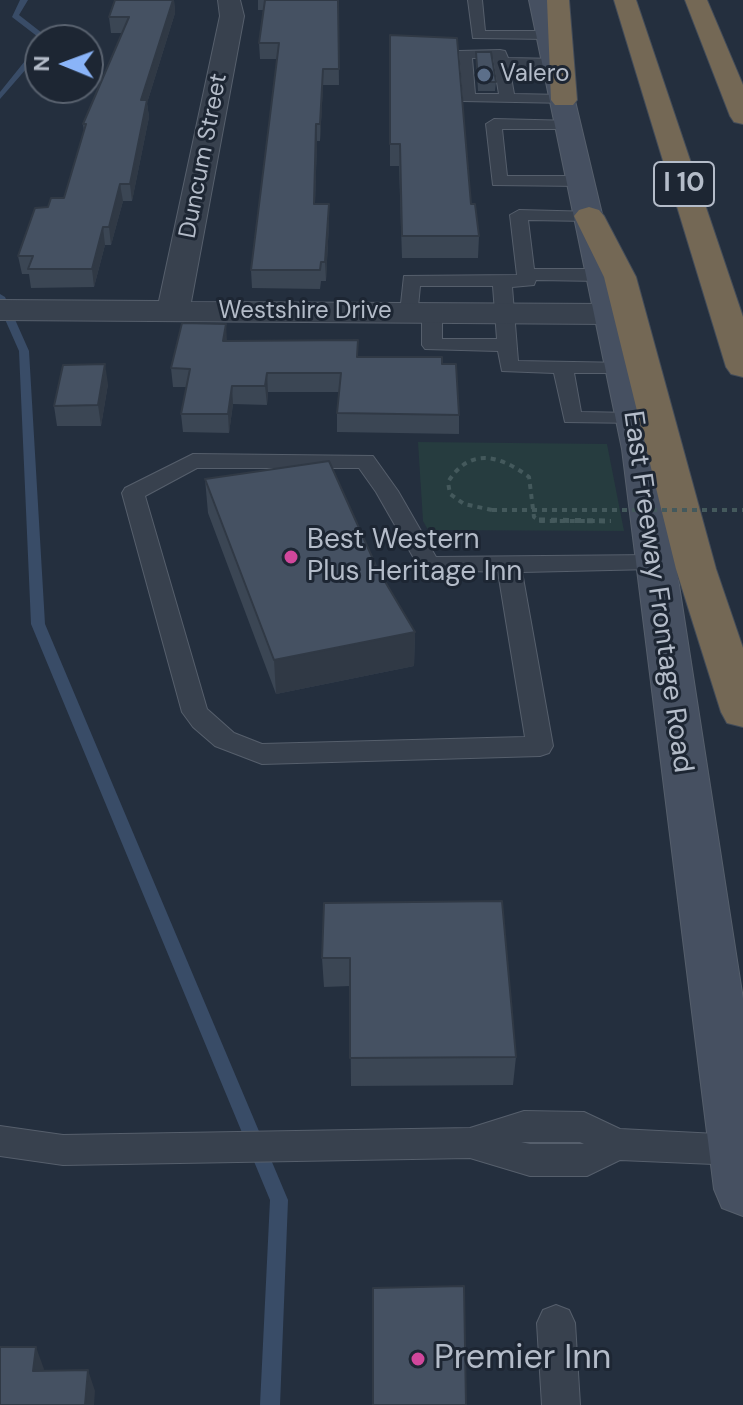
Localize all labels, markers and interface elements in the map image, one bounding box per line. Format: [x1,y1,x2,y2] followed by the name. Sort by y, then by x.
[24,24,104,104] north arrow
[27,55,56,72] text: N
[500,61,569,89] place label: Valero
[475,66,493,84] marker: Valero
[174,71,234,241] street label: Duncum Street
[654,162,714,206] road number: I 10
[218,298,392,326] street label: Westshire Drive
[615,409,699,775] street label: East Freeway Frontage Road
[307,524,522,590] place label: Best Western Plus Heritage Inn
[282,548,300,566] marker: Best Western Plus Heritage Inn
[434,1339,611,1379] place label: Premier Inn
[409,1350,427,1368] marker: Premier Inn

